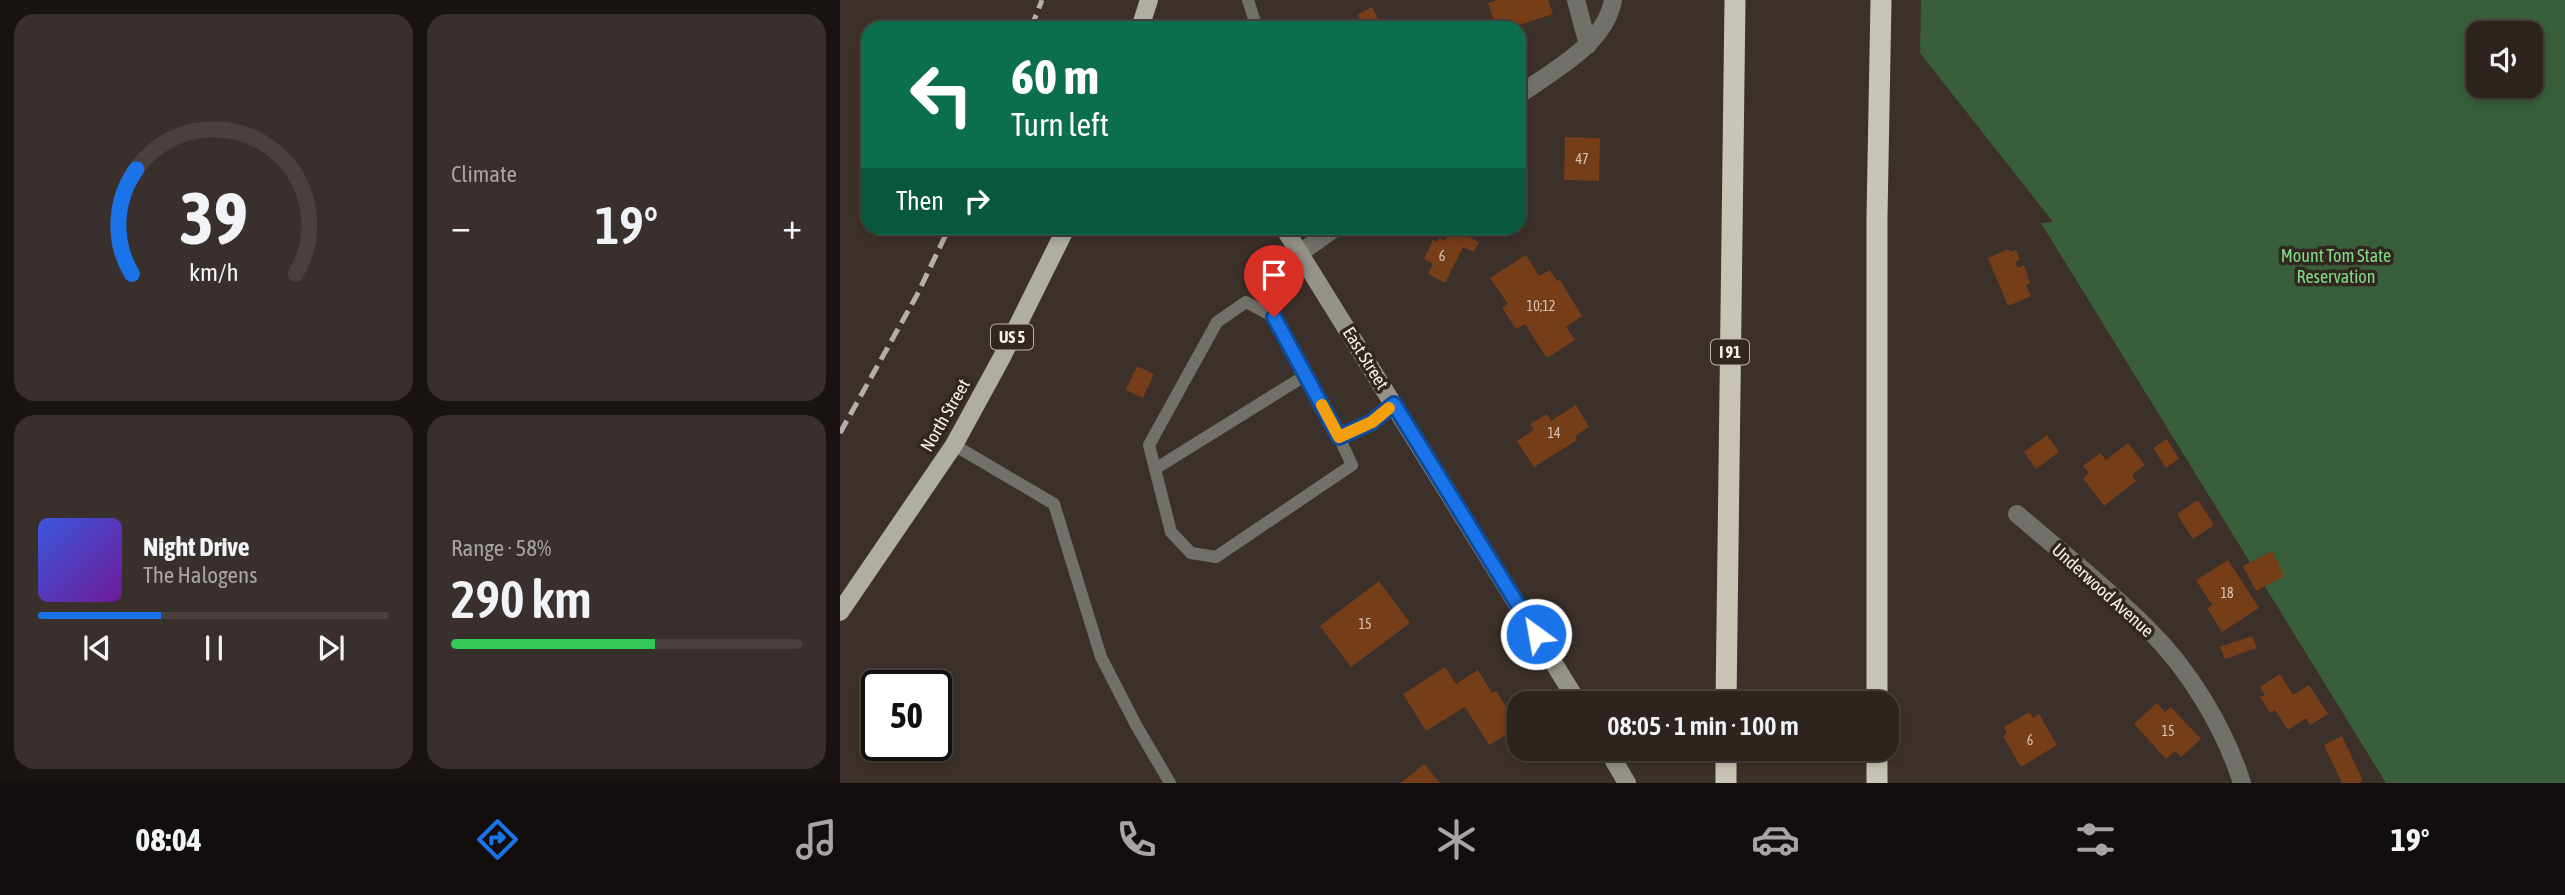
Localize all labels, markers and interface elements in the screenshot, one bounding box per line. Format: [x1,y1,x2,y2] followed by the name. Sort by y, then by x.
[2466,21,2543,98] map controls
[2466,21,2543,98] button: sound
[1011,48,1099,104] text: 60 m
[896,49,987,140] icon: left
[1011,106,1109,143] text: Turn left
[1575,151,1589,167] house number: 47
[451,161,517,187] text: Climate
[179,176,248,259] text: 39
[958,182,996,220] icon: right
[896,186,944,216] text: Then
[595,195,658,255] text: 19°
[451,204,471,247] text: −
[782,204,802,247] text: +
[1244,245,1304,317] pin
[2281,245,2391,287] park label: Mount Tom State Reservation
[1439,248,1446,264] house number: 6
[1255,256,1293,294] icon: arrive
[189,257,238,285] text: km/h
[1527,298,1555,314] house number: 10;12
[1339,323,1393,393] street label: East Street
[991,324,1033,350] road number: US 5
[1711,340,1749,364] road number: I 91
[916,375,974,455] street label: North Street
[1547,425,1561,441] house number: 14
[143,532,250,562] text: Night Drive
[451,535,551,561] text: Range · 58%
[2048,539,2158,641] street label: Underwood Avenue
[143,562,257,588] text: The Halogens
[451,569,592,629] text: 290 km
[2220,585,2234,601] house number: 18
[1499,597,1573,671] position arrow
[1358,616,1372,632] house number: 15
[78,629,116,667] icon: previous
[195,629,233,667] icon: pause
[312,629,350,667] icon: next
[861,670,952,761] speed limit sign: 50
[1607,711,1799,741] text: 08:05 · 1 min · 100 m
[2161,723,2175,739] house number: 15
[2027,732,2034,748] house number: 6
[473,815,522,864] icon: directions
[792,815,841,864] icon: music
[1112,815,1161,864] icon: phone
[1432,815,1481,864] icon: climate
[1751,815,1800,864] icon: car
[2071,815,2120,864] icon: filters
[135,821,202,858] text: 08:04
[2391,821,2430,858] text: 19°

